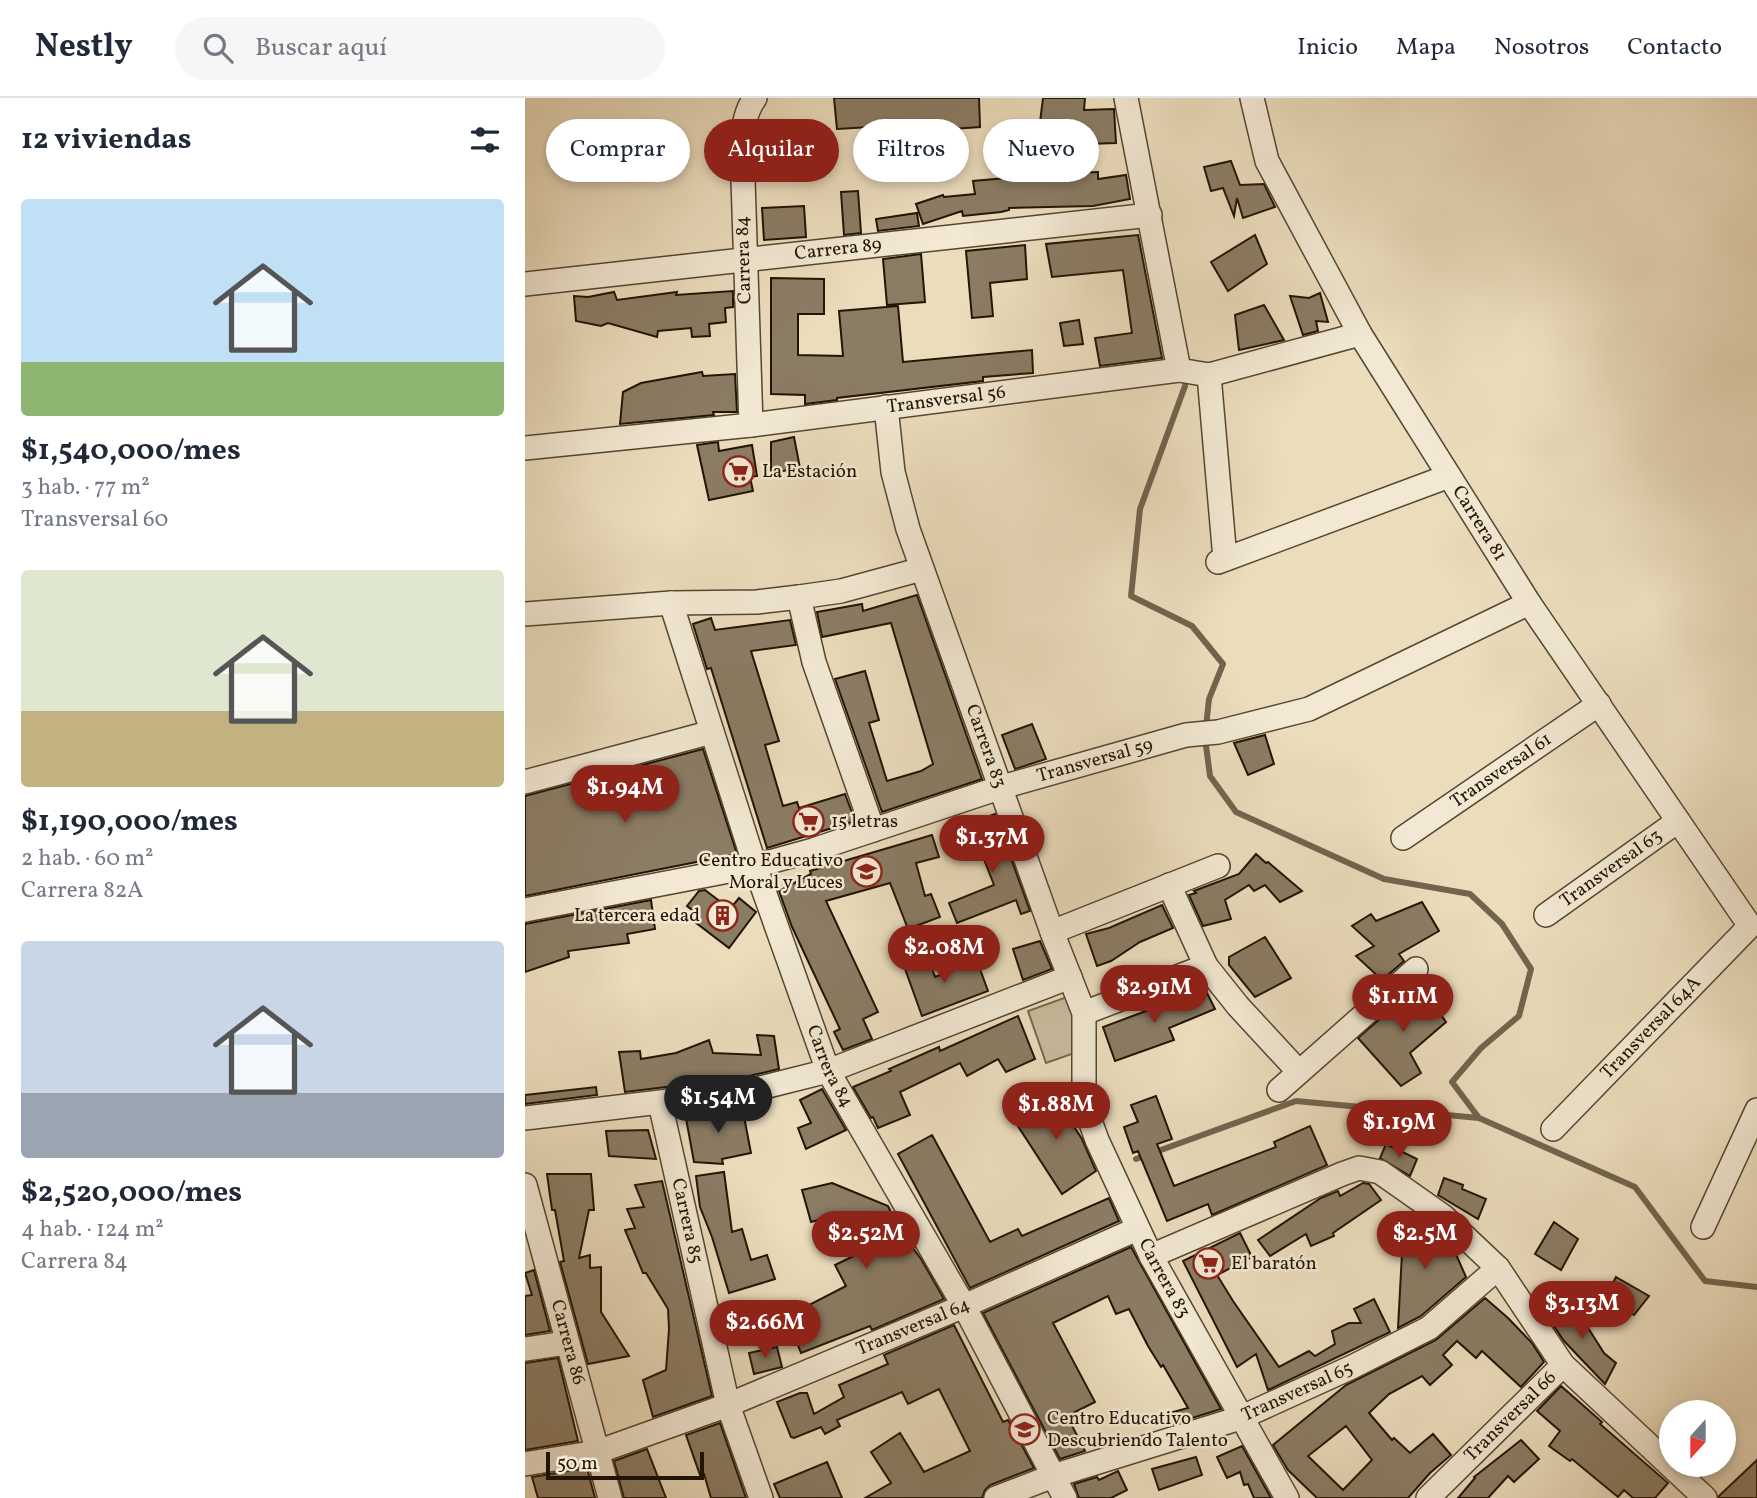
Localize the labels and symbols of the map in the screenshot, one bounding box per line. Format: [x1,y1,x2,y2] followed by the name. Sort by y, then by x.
[729,215,759,305] street label: Carrera 84
[793,232,883,267] street label: Carrera 89
[885,379,1007,420] street label: Transversal 56
[722,455,756,489] supermarket icon: La Estación
[762,459,857,485] place label: La Estación
[1445,481,1513,566] street label: Carrera 81
[959,701,1013,792] street label: Carrera 83
[1445,727,1557,815] street label: Transversal 61
[1034,732,1156,790] street label: Transversal 59
[568,766,682,825] pin: $1.94M
[791,805,825,839] supermarket icon: 15 letras
[831,809,898,835] place label: 15 letras
[935,816,1049,875] pin: $1.37M
[1555,823,1668,914] street label: Transversal 63
[699,848,843,896] place label: Centro Educativo Moral y Luces
[849,855,883,889] school or university icon: Centro Educativo Moral y Luces
[706,899,740,933] building icon: La tercera edad
[574,903,700,929] place label: La tercera edad
[887,926,1001,985] pin: $2.08M
[1097,965,1211,1025] pin: $2.91M
[1595,971,1707,1085] street label: Transversal 64A
[1346,974,1460,1034] pin: $1.11M
[800,1021,860,1113] street label: Carrera 84
[661,1076,775,1135] pin: $1.54M
[999,1082,1113,1142] pin: $1.88M
[1342,1100,1456,1160] pin: $1.19M
[664,1176,709,1266] street label: Carrera 85
[809,1212,923,1271] pin: $2.52M
[1376,1212,1474,1271] pin: $2.5M
[1132,1234,1196,1323] street label: Carrera 83
[1191,1247,1225,1281] supermarket icon: El baratón
[1231,1251,1317,1277] place label: El baratón
[1525,1282,1639,1341] pin: $3.13M
[852,1292,974,1363] street label: Transversal 64
[544,1297,592,1388] street label: Carrera 86
[708,1300,822,1360] pin: $2.66M
[1238,1355,1357,1428] street label: Transversal 65
[1459,1365,1563,1468] street label: Transversal 66
[1659,1400,1736,1477] north arrow
[1047,1406,1228,1454] place label: Centro Educativo Descubriendo Talento
[1007,1413,1041,1447] school or university icon: Centro Educativo Descubriendo Talento
[546,1449,703,1481] scale bar

